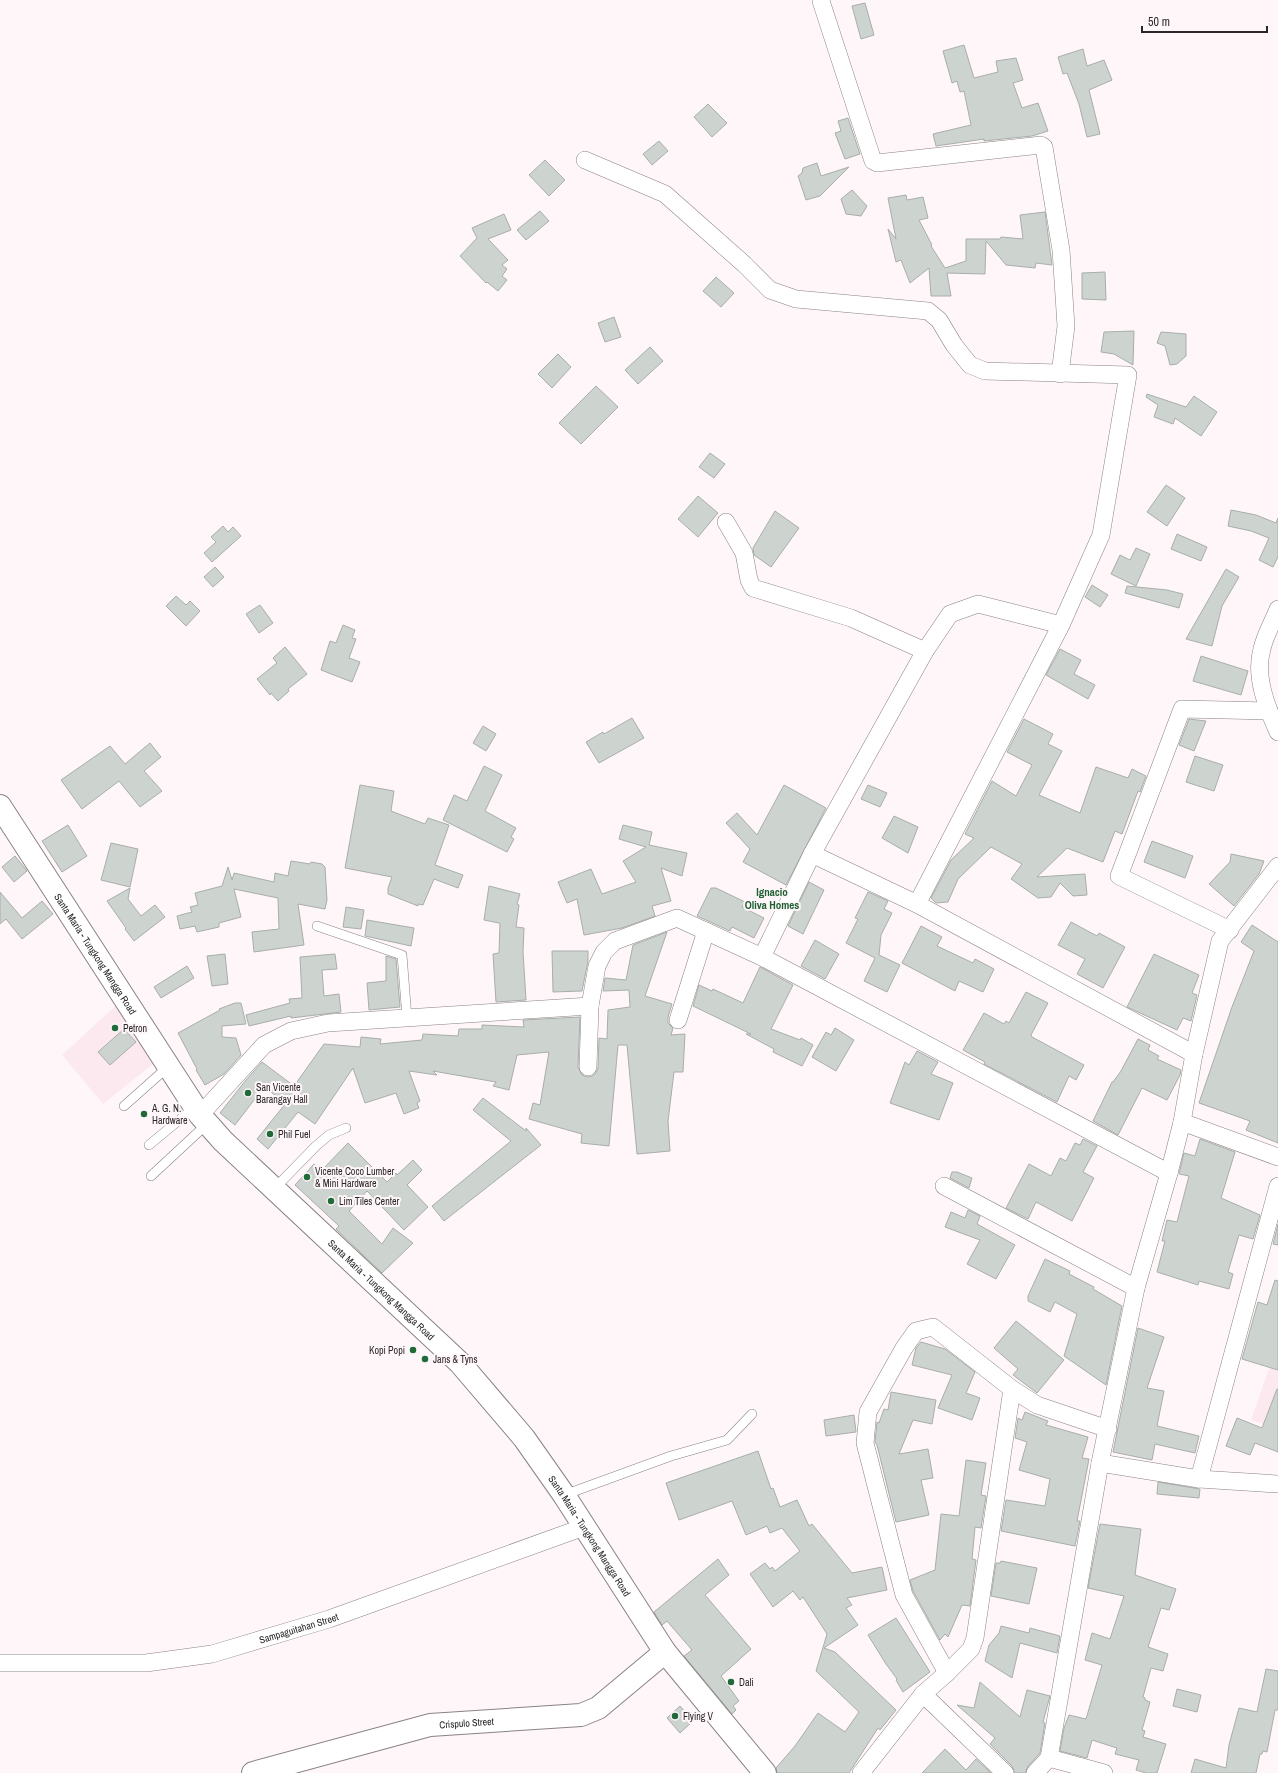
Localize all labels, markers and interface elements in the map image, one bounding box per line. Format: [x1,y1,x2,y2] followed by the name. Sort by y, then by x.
[1142,8,1267,34] scale bar
[1148,14,1170,30] text: 50 m
[745,885,799,912] district label: Ignacio Oliva Homes
[52,891,140,1017] street label: Santa Maria - Tungkong Mangga Road
[123,1022,147,1035] place label: Petron
[110,1023,120,1033] marker: Petron
[256,1081,308,1106] place label: San Vicente Barangay Hall
[243,1088,253,1098] marker: San Vicente Barangay Hall
[151,1102,188,1127] place label: A. G. N. Hardware
[139,1109,149,1119] marker: A. G. N. Hardware
[278,1128,311,1141] place label: Phil Fuel
[265,1129,275,1139] marker: Phil Fuel
[315,1165,394,1190] place label: Vicente Coco Lumber & Mini Hardware
[302,1172,312,1182] marker: Vicente Coco Lumber & Mini Hardware
[339,1195,400,1208] place label: Lim Tiles Center
[326,1196,336,1206] marker: Lim Tiles Center
[325,1236,438,1343] street label: Santa Maria - Tungkong Mangga Road
[369,1344,405,1357] place label: Kopi Popi
[408,1345,418,1355] marker: Kopi Popi
[433,1353,478,1366] place label: Jans & Tyns
[420,1354,430,1364] marker: Jans & Tyns
[546,1473,634,1599] street label: Santa Maria - Tungkong Mangga Road
[257,1609,341,1646] street label: Sampaguitahan Street
[739,1676,754,1689] place label: Dali
[726,1677,736,1687] marker: Dali
[683,1710,714,1723] place label: Flying V
[670,1711,680,1721] marker: Flying V
[439,1714,495,1731] street label: Crispulo Street

